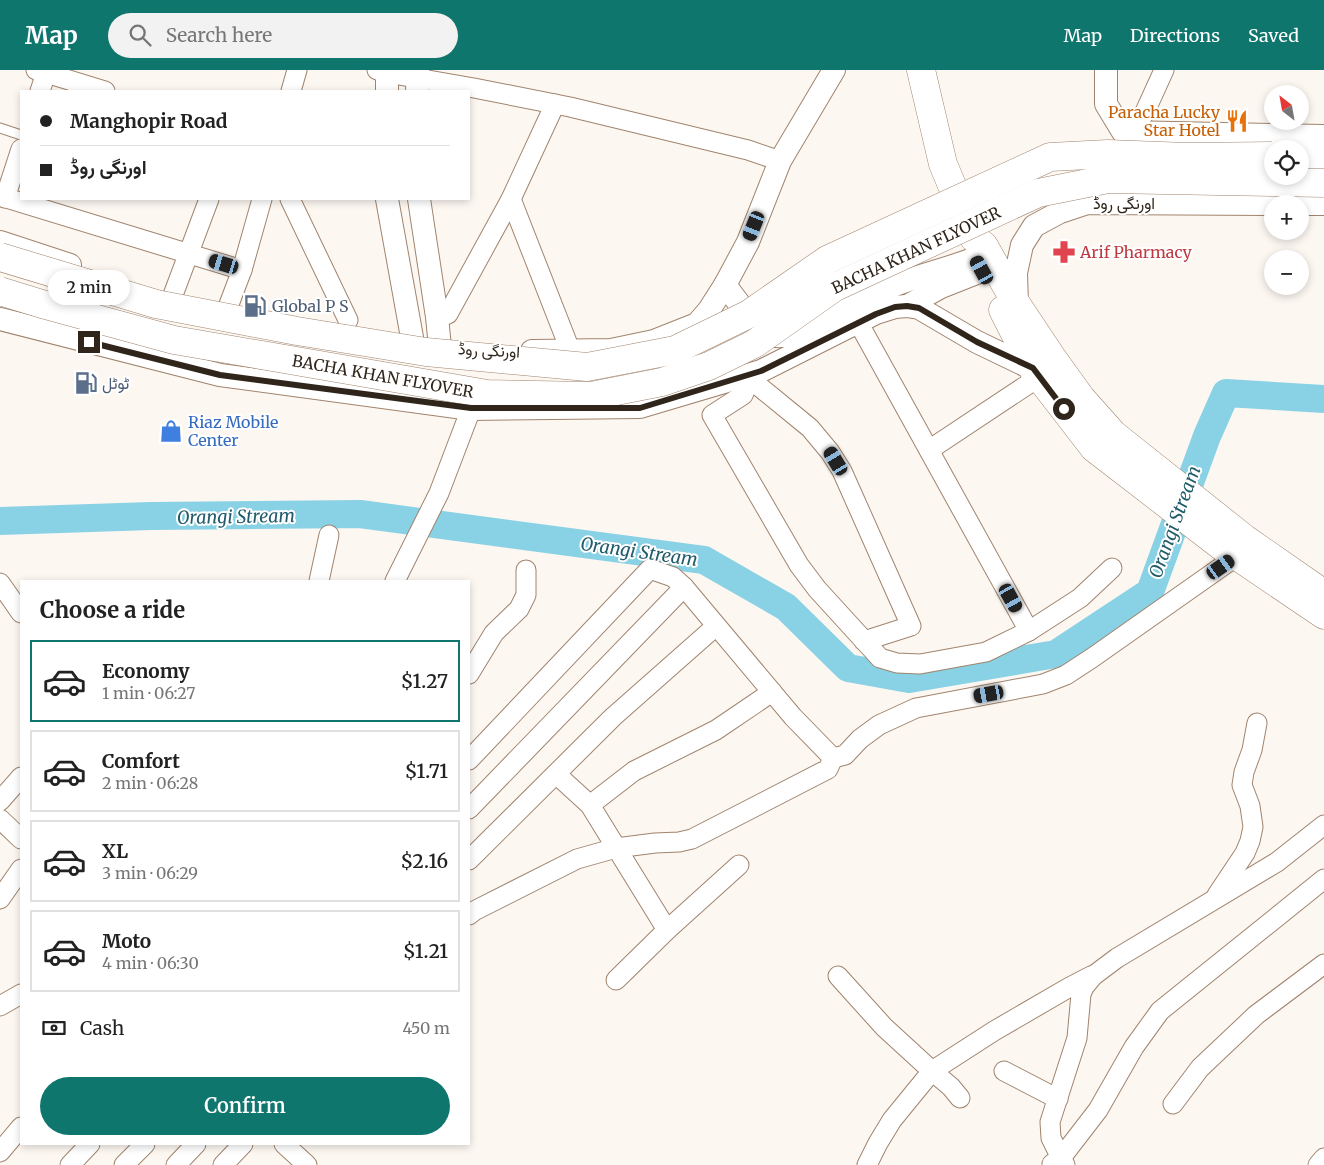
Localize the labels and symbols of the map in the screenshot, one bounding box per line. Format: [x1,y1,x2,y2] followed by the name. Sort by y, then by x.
[1264,85,1309,130] north arrow
[1108,102,1221,140] place label: Paracha Lucky Star Hotel
[1224,108,1250,134] restaurant icon: Paracha Lucky Star Hotel
[1093,193,1155,214] street label: اورنگی روڈ
[828,202,1004,298] street label: BACHA KHAN FLYOVER
[741,209,766,243] car
[1051,239,1077,265] pharmacy icon: Arif Pharmacy
[1079,242,1193,262] place label: Arif Pharmacy
[207,252,240,276] car
[968,253,995,287] car
[48,270,130,304] callout: 2 min
[242,293,268,319] fuel station icon: Global P S
[272,296,349,316] place label: Global P S
[78,331,100,353] route end
[457,338,521,363] street label: اورنگی روڈ
[291,350,476,402] street label: BACHA KHAN FLYOVER
[73,370,99,396] fuel station icon: ٹوٹل
[102,373,130,394] place label: ٹوٹل
[1053,398,1075,420] route start
[188,412,278,450] place label: Riaz Mobile Center
[158,418,184,444] shop icon: Riaz Mobile Center
[821,444,850,478] car
[1144,462,1206,581] water label: Orangi Stream
[177,504,295,529] water label: Orangi Stream
[579,532,699,571] water label: Orangi Stream
[1204,552,1237,582] car
[997,581,1024,615] car
[972,684,1005,704] car

